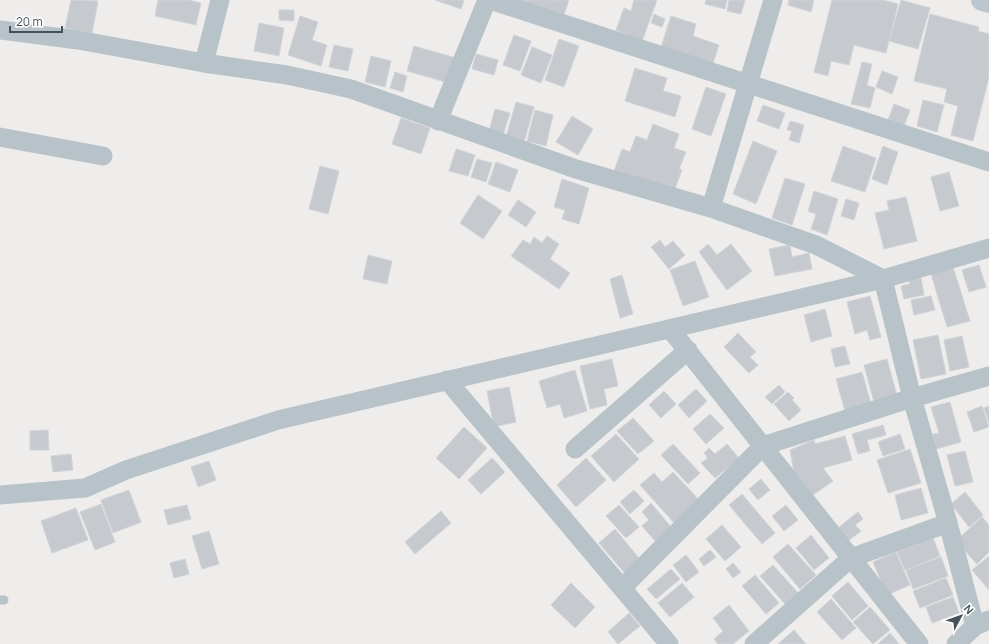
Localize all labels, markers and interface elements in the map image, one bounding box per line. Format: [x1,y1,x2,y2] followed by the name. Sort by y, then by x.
[10,8,62,34] scale bar
[16,13,43,30] text: 20 m
[941,596,981,636] north arrow
[961,601,977,617] text: N

